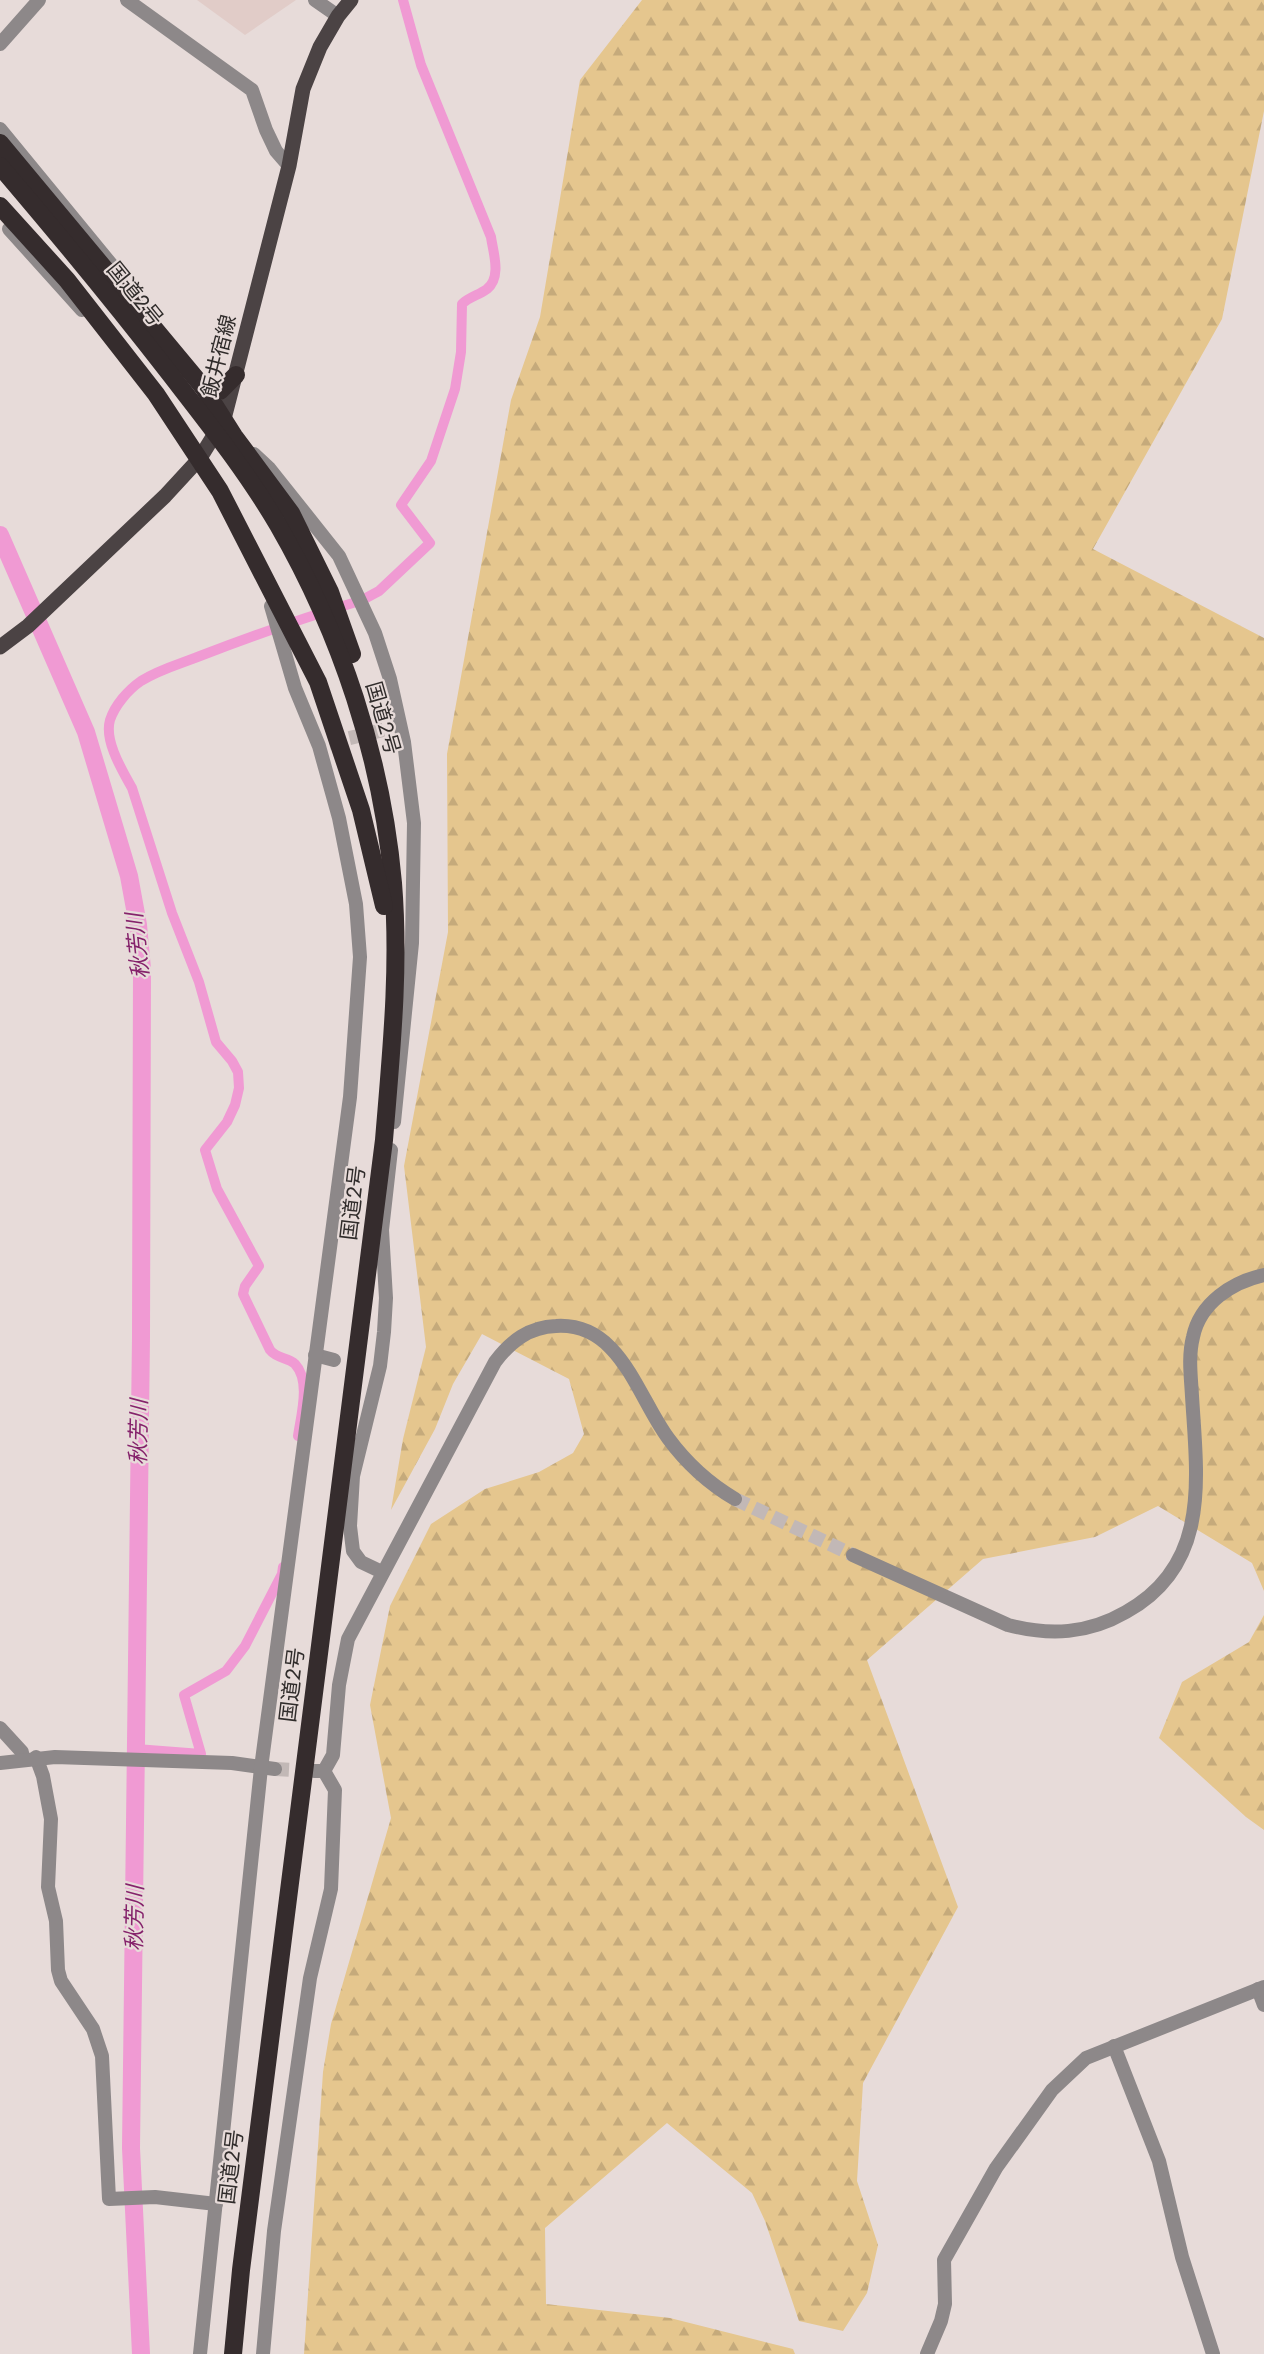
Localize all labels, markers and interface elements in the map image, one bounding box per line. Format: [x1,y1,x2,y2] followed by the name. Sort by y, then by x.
[100,255,170,333] street label: 国道2号
[194,312,244,400] street label: 飯井宿線
[358,678,408,758] street label: 国道2号
[117,910,156,980] water label: 秋芳川
[334,1164,372,1242] street label: 国道2号
[121,1397,155,1465] water label: 秋芳川
[273,1646,311,1724] street label: 国道2号
[117,1883,151,1951] water label: 秋芳川
[212,2128,250,2206] street label: 国道2号

